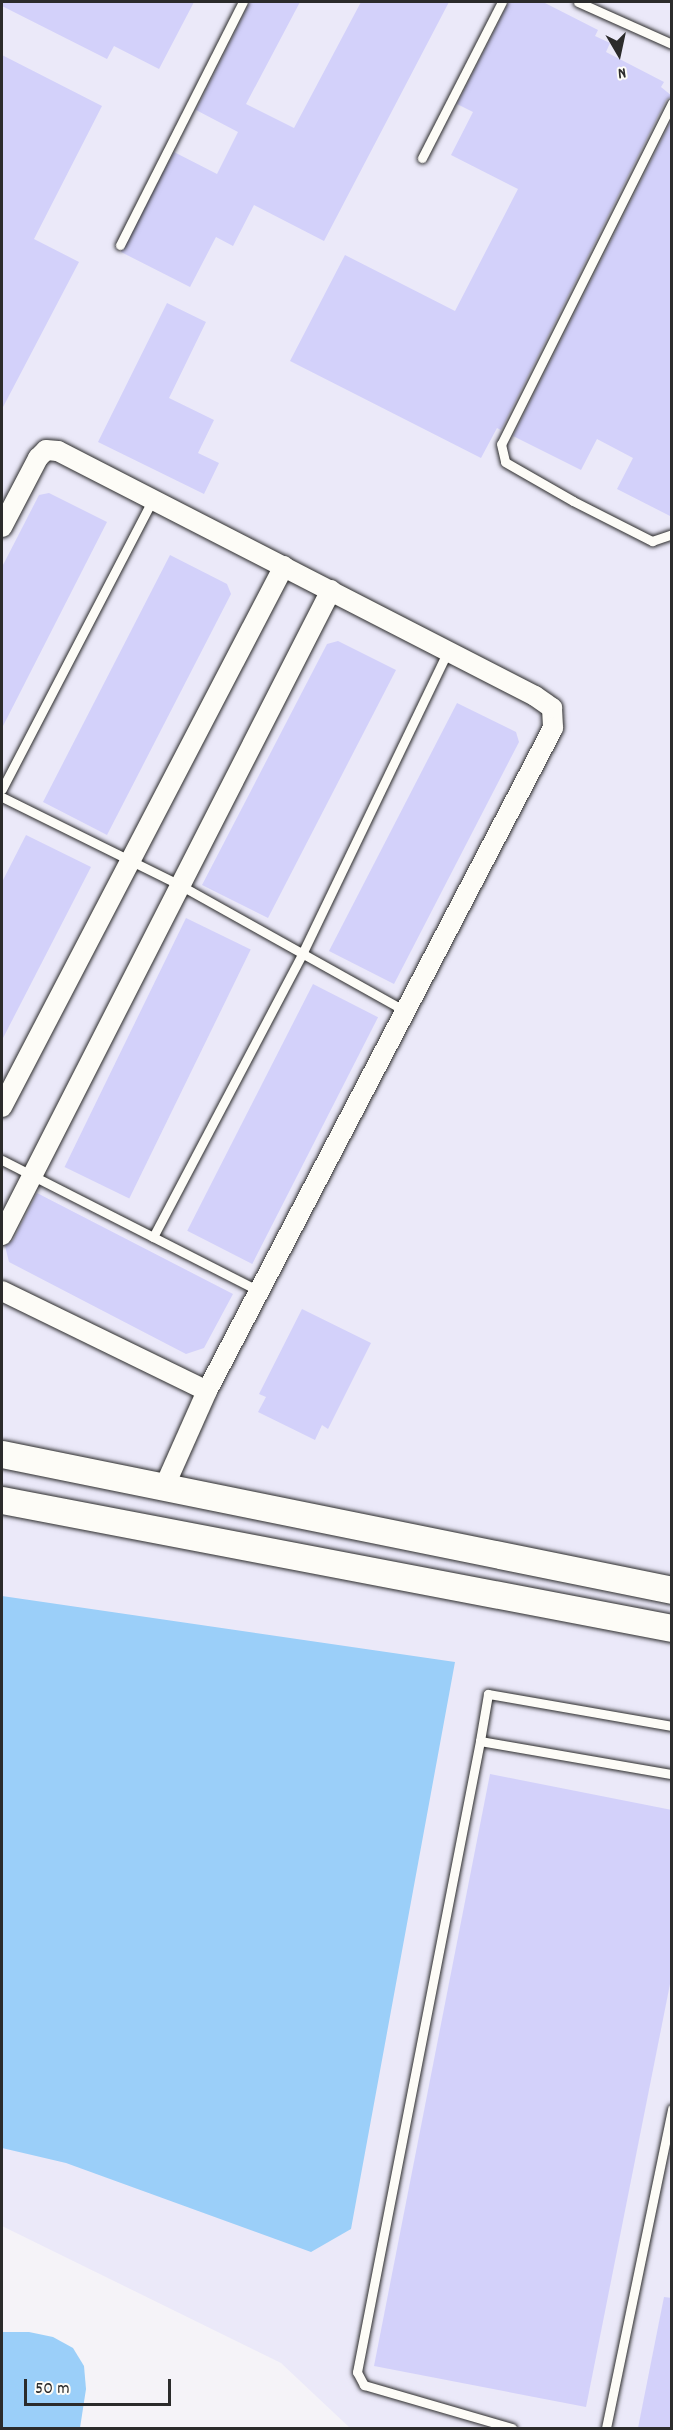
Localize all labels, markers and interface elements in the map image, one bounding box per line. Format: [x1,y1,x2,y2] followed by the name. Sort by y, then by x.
[589,24,649,84] north arrow
[616,60,628,84] text: N
[27,2367,174,2405] scale bar
[35,2377,70,2402] text: 50 m

